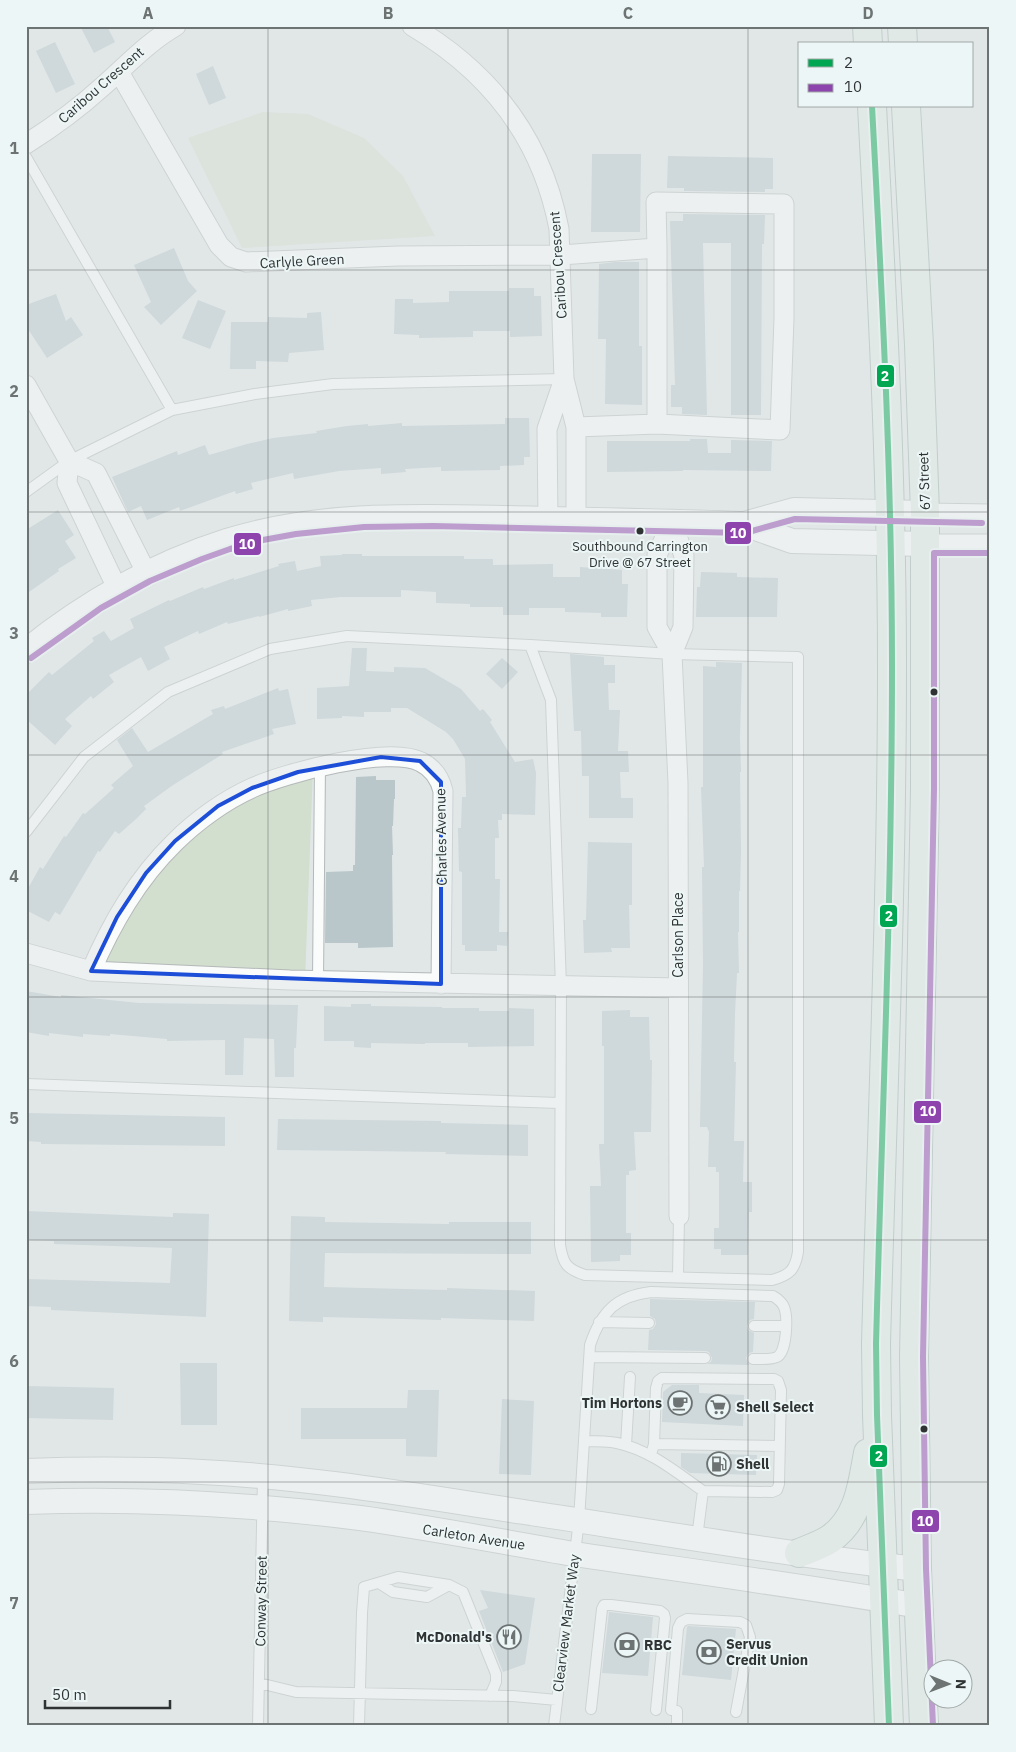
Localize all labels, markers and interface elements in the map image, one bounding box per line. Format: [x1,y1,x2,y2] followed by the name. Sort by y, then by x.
[143,3,154,23] text: A
[383,3,394,23] text: B
[623,3,633,23] text: C
[862,3,874,23] text: D
[798,42,974,108] legend
[54,43,148,127] street label: Caribou Crescent
[844,53,853,72] text: 2
[844,77,862,96] text: 10
[9,138,19,158] text: 1
[545,211,571,319] street label: Caribou Crescent
[259,250,345,272] street label: Carlyle Green
[876,364,895,388] line badge: 2
[881,367,889,385] text: 2
[9,381,19,401] text: 2
[914,451,934,511] street label: 67 Street
[724,521,752,545] line badge: 10
[730,524,746,542] text: 10
[635,526,645,536] marker: Southbound Carrington Drive @ 67 Street
[233,532,262,556] line badge: 10
[239,535,255,553] text: 10
[572,538,708,571] place label: Southbound Carrington Drive @ 67 Street
[9,623,19,643] text: 3
[929,687,939,697] unlabelled marker
[431,788,451,886] street label: Charles Avenue
[9,866,19,886] text: 4
[669,892,687,978] street label: Carlson Place
[879,904,898,928] line badge: 2
[885,907,893,925] text: 2
[913,1100,942,1124] line badge: 10
[920,1102,936,1120] text: 10
[9,1108,19,1128] text: 5
[9,1351,19,1371] text: 6
[667,1390,693,1416] cafe icon: Tim Hortons
[582,1394,662,1412] place label: Tim Hortons
[705,1394,731,1420] supermarket icon: Shell Select
[736,1398,814,1416] place label: Shell Select
[919,1424,929,1434] unlabelled marker
[869,1444,888,1468] line badge: 2
[875,1447,883,1465] text: 2
[706,1451,732,1477] fuel station icon: Shell
[736,1455,769,1473] place label: Shell
[911,1509,940,1533] line badge: 10
[917,1512,933,1530] text: 10
[421,1520,527,1554] street label: Carleton Avenue
[549,1553,583,1693] street label: Clearview Market Way
[251,1555,271,1647] street label: Conway Street
[9,1593,19,1613] text: 7
[496,1624,522,1650] restaurant icon: McDonald's
[416,1628,492,1646] place label: McDonald's
[614,1632,640,1658] bank icon: RBC
[726,1635,808,1669] place label: Servus Credit Union
[644,1636,672,1654] place label: RBC
[696,1639,722,1665] bank icon: Servus Credit Union
[924,1660,974,1710] north arrow
[45,1677,170,1709] scale bar
[952,1679,970,1689] text: N
[52,1685,87,1704] text: 50 m

